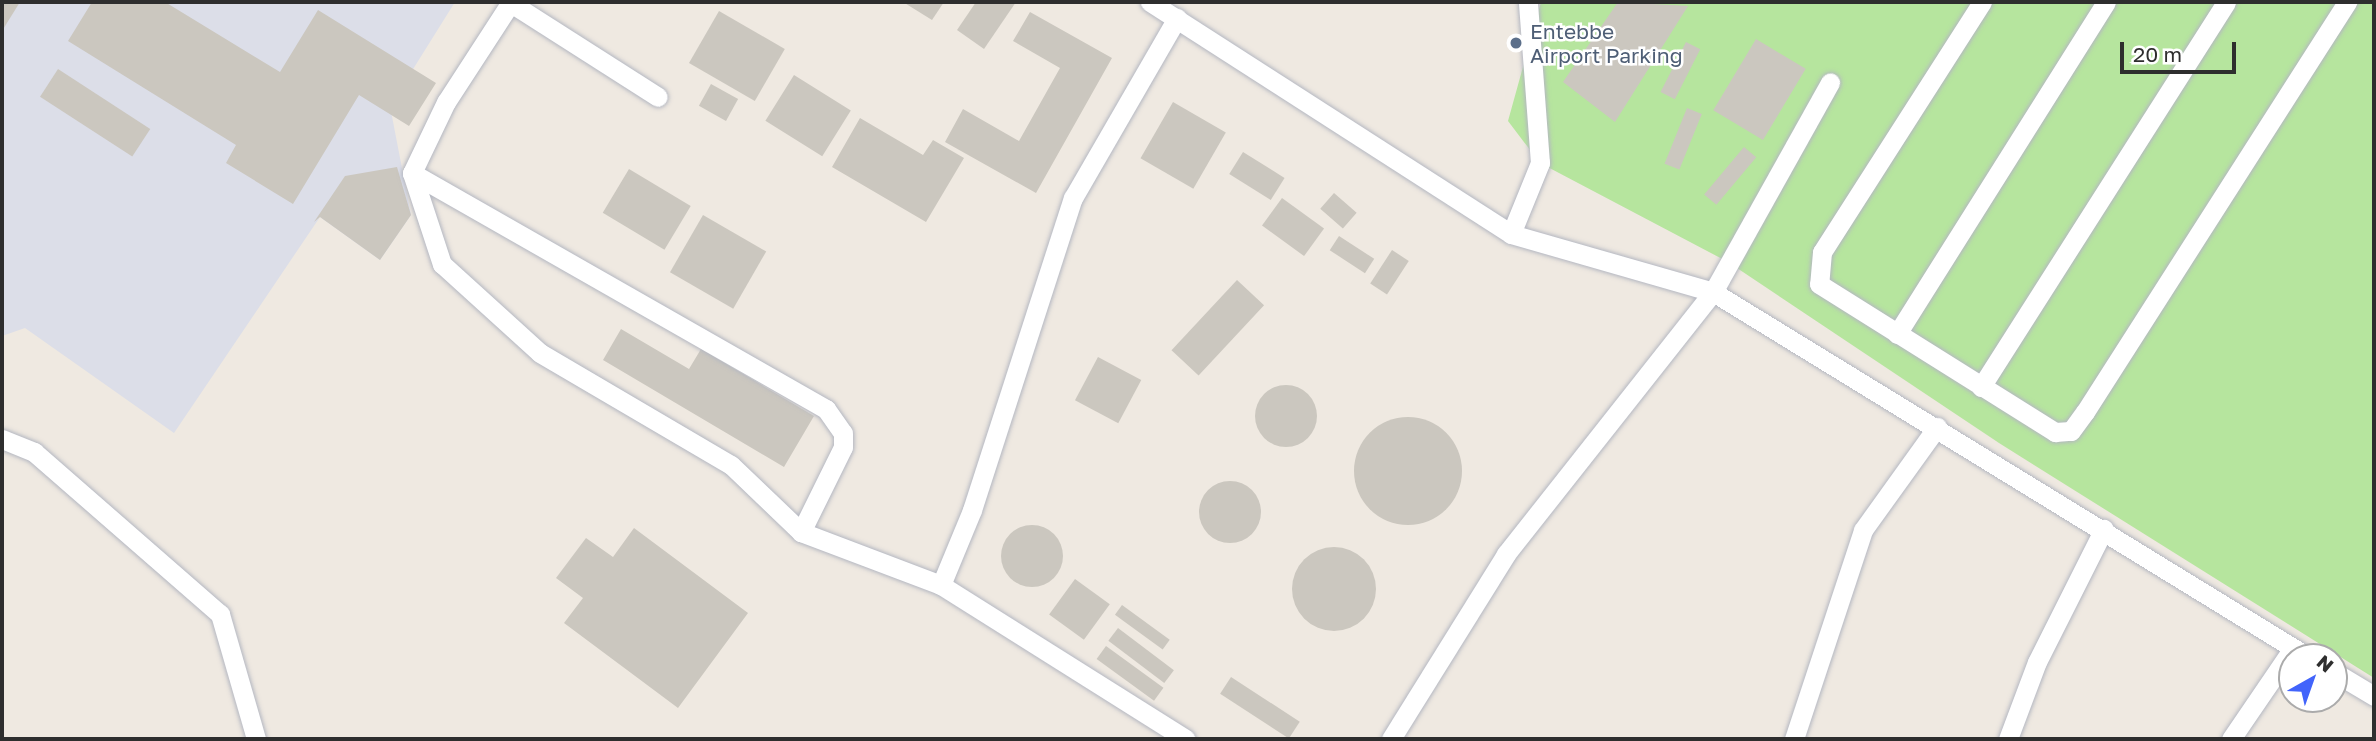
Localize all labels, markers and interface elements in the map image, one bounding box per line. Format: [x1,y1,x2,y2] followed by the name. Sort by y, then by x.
[1530,18,1683,68] place label: Entebbe Airport Parking
[2124,28,2240,72] scale bar
[1508,35,1524,51] marker: Entebbe Airport Parking
[2133,41,2182,67] text: 20 m
[2278,643,2348,713] north arrow
[2313,650,2338,677] text: N

